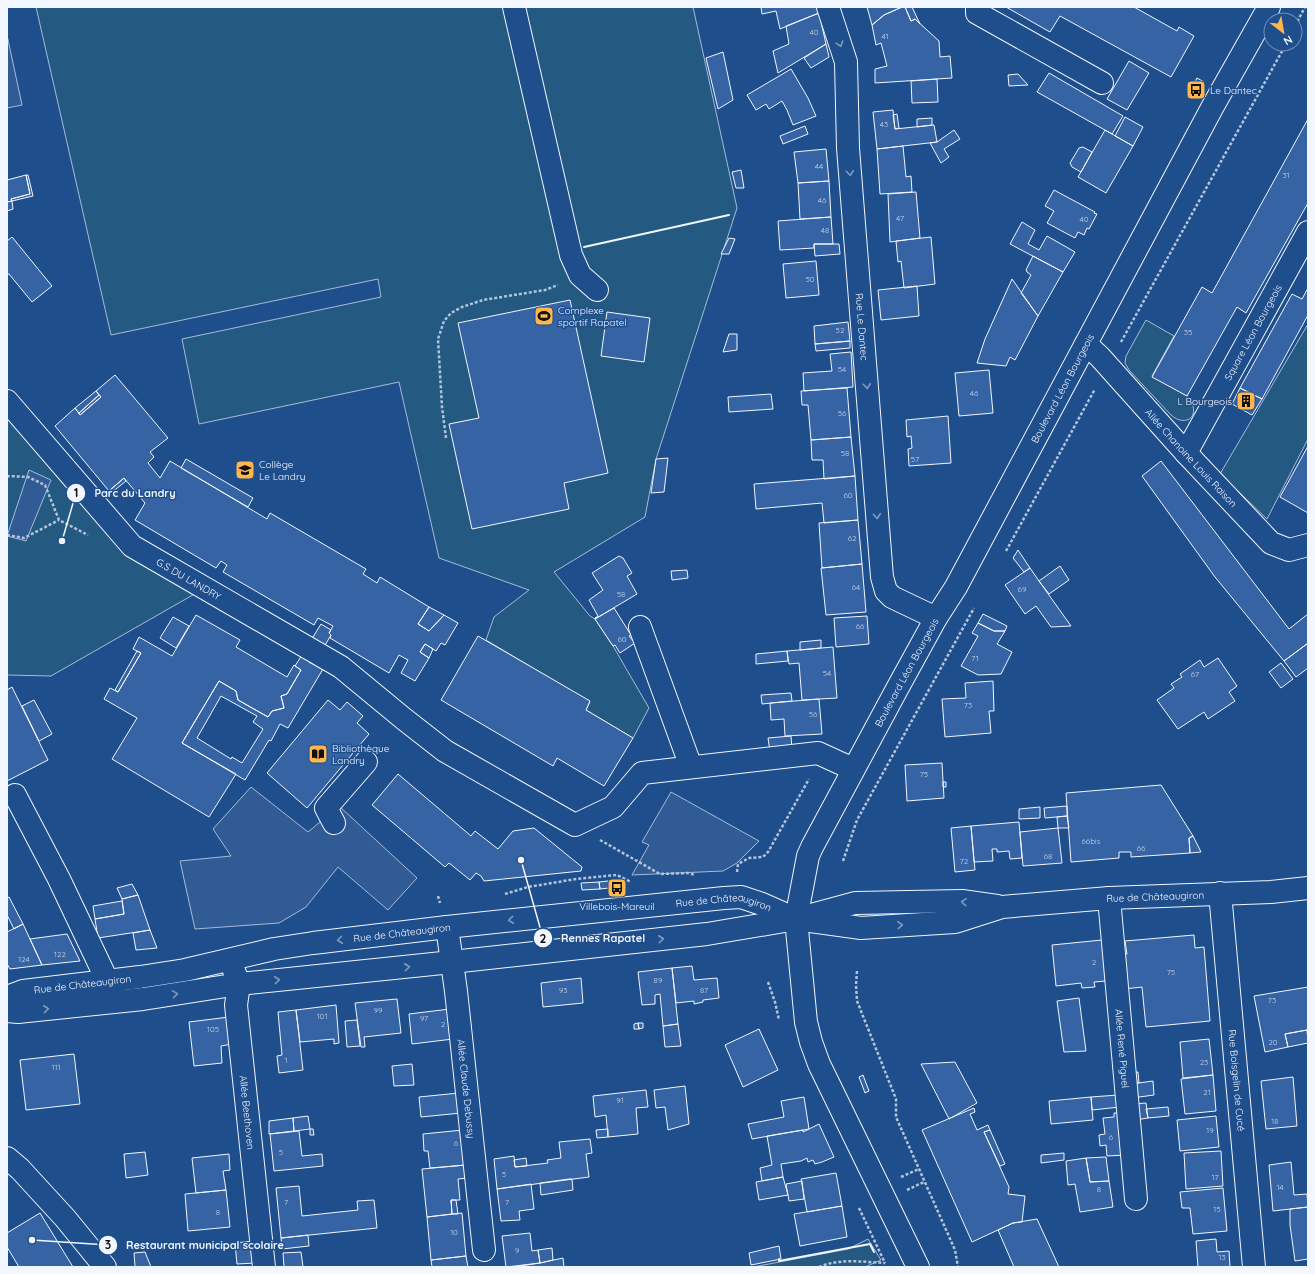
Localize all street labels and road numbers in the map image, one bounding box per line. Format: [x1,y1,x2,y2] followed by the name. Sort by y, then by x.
[1221,282,1285,382] street label: Square Léon Bourgeois
[853,292,871,361] street label: Rue Le Dantec
[1028,331,1097,445] street label: Boulevard Léon Bourgeois
[1143,406,1240,510] street label: Allée Chanoine Louis Raison
[154,555,224,603] street label: G.S DU LANDRY
[872,615,941,729] street label: Boulevard Léon Bourgeois
[1106,888,1204,905] street label: Rue de Châteaugiron
[675,890,774,914] street label: Rue de Châteaugiron
[353,920,451,945] street label: Rue de Châteaugiron
[33,972,132,996] street label: Rue de Châteaugiron
[1112,1008,1133,1089] street label: Allée René Piguel
[1226,1029,1248,1132] street label: Rue Boisgelin de Cucé
[455,1038,478,1139] street label: Allée Claude Debussy
[237,1075,258,1150] street label: Allée Beethoven

